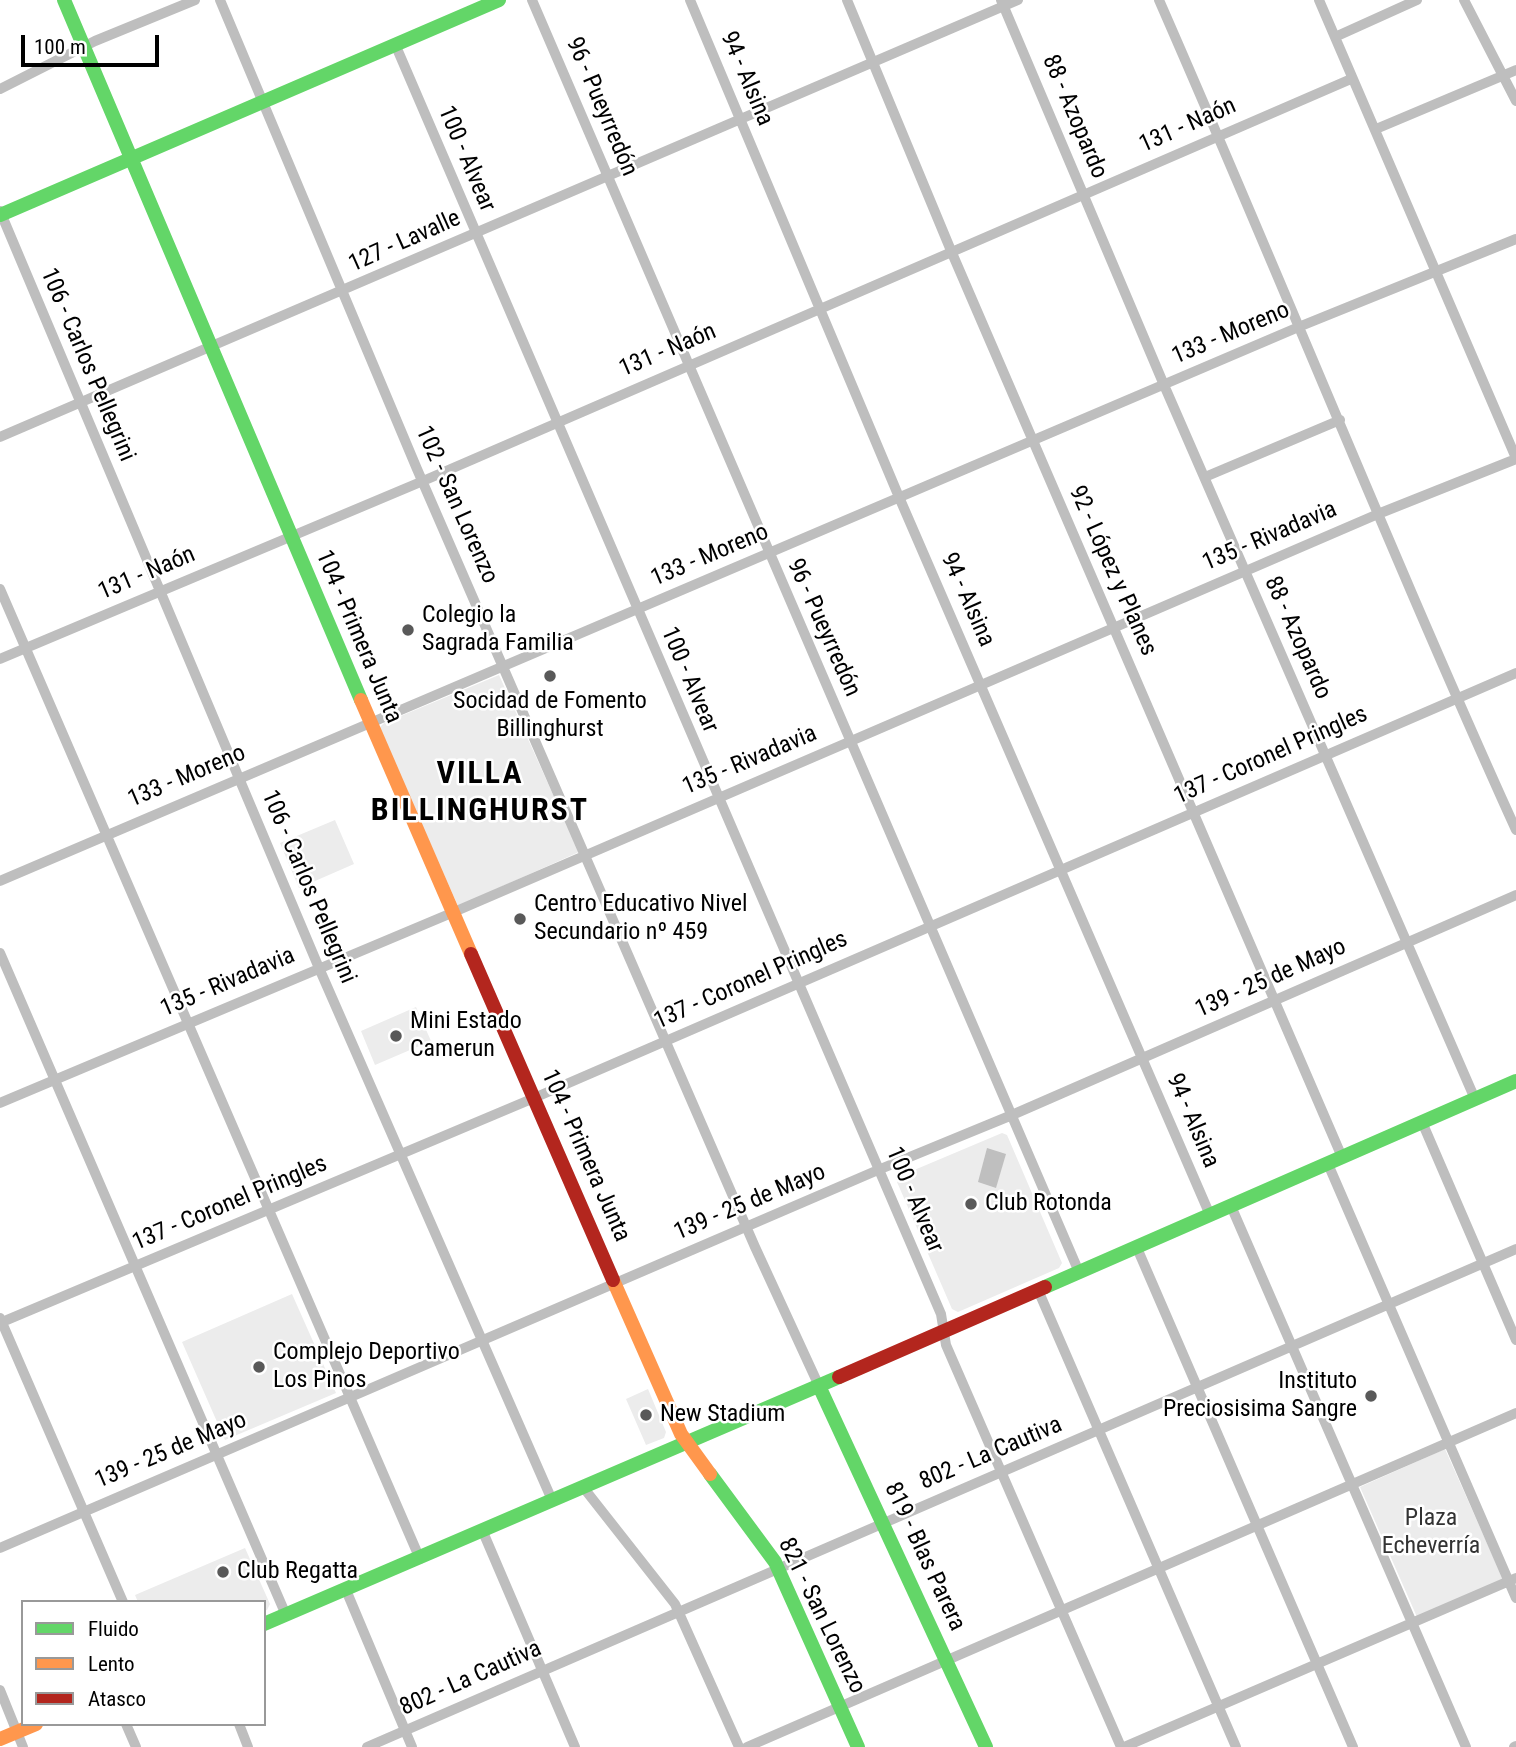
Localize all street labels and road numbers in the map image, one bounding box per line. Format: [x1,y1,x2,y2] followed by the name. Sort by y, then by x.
[713,28,779,130] street label: 94 - Alsina
[559,33,643,181] street label: 96 - Pueyrredón
[1035,51,1113,183] street label: 88 - Azopardo
[1135,92,1241,160] street label: 131 - Naón
[431,102,501,216] street label: 100 - Alvear
[345,205,465,279] street label: 127 - Lavalle
[33,264,141,466] street label: 106 - Carlos Pellegrini
[1168,296,1294,372] street label: 133 - Moreno
[615,318,721,384] street label: 131 - Naón
[408,422,504,588] street label: 102 - San Lorenzo
[1062,482,1162,660] street label: 92 - López y Planes
[1199,496,1341,578] street label: 135 - Rivadavia
[647,518,773,594] street label: 133 - Moreno
[94,541,200,607] street label: 131 - Naón
[309,546,407,728] street label: 104 - Primera Junta
[934,549,1000,651] street label: 94 - Alsina
[780,555,866,701] street label: 96 - Pueyrredón
[1257,572,1337,704] street label: 88 - Azopardo
[654,623,724,737] street label: 100 - Alvear
[1170,700,1372,812] street label: 137 - Coronel Pringles
[679,720,821,802] street label: 135 - Rivadavia
[124,739,250,815] street label: 133 - Moreno
[254,786,362,988] street label: 106 - Carlos Pellegrini
[650,925,852,1037] street label: 137 - Coronel Pringles
[1191,933,1351,1025] street label: 139 - 25 de Mayo
[157,942,299,1024] street label: 135 - Rivadavia
[534,1066,636,1246] street label: 104 - Primera Junta
[1159,1070,1225,1172] street label: 94 - Alsina
[879,1143,949,1257] street label: 100 - Alvear
[128,1150,332,1258] street label: 137 - Coronel Pringles
[670,1158,830,1248] street label: 139 - 25 de Mayo
[91,1406,251,1496] street label: 139 - 25 de Mayo
[915,1411,1067,1497] street label: 802 - La Cautiva
[877,1478,971,1636] street label: 819 - Blas Parera
[771,1534,871,1698] street label: 821 - San Lorenzo
[396,1635,546,1723] street label: 802 - La Cautiva

